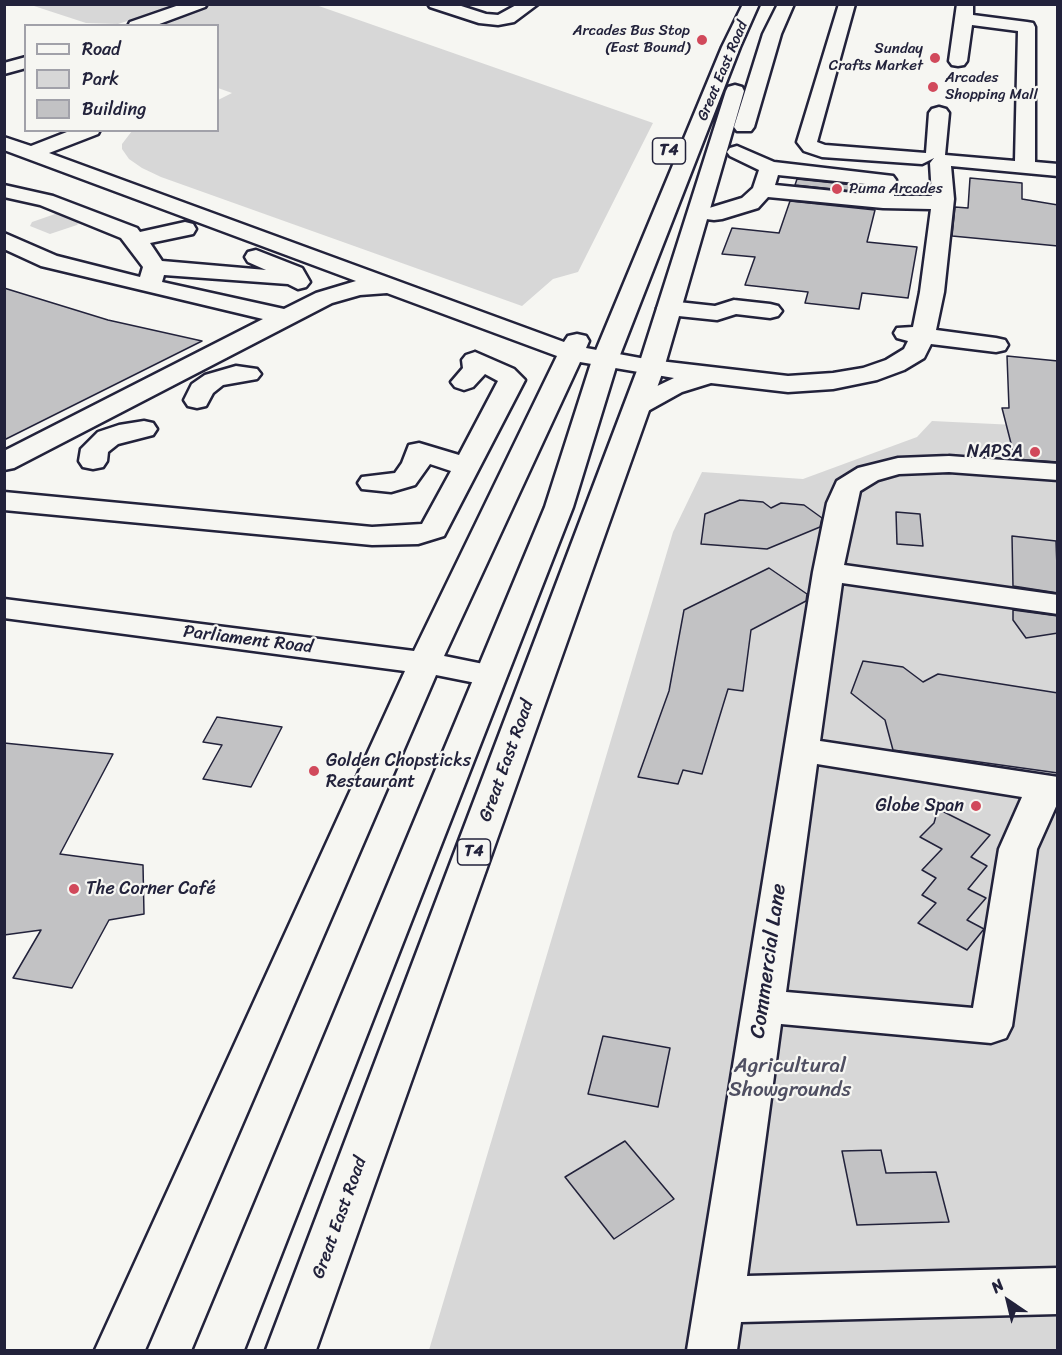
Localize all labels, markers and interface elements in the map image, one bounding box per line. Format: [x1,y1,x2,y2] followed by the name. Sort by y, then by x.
[694,18,752,124] street label: Great East Road
[573,22,690,57] place label: Arcades Bus Stop (East Bound)
[24,24,219,132] legend
[82,33,121,65] text: Road
[695,33,709,47] marker: Arcades Bus Stop (East Bound)
[829,40,923,75] place label: Sunday Crafts Market
[928,51,942,65] marker: Sunday Crafts Market
[82,63,119,95] text: Park
[945,69,1038,104] place label: Arcades Shopping Mall
[926,80,940,94] marker: Arcades Shopping Mall
[82,93,146,125] text: Building
[652,138,686,164] road number: T4
[849,180,943,198] place label: Puma Arcades
[830,182,844,196] marker: Puma Arcades
[967,441,1023,463] place label: NAPSA
[1028,445,1042,459] marker: NAPSA
[182,621,314,659] street label: Parliament Road
[475,697,539,825] street label: Great East Road
[326,750,471,792] place label: Golden Chopsticks Restaurant
[307,764,321,778] marker: Golden Chopsticks Restaurant
[875,795,964,817] place label: Globe Span
[969,799,983,813] marker: Globe Span
[458,839,490,865] road number: T4
[86,878,216,900] place label: The Corner Café
[67,882,81,896] marker: The Corner Café
[746,882,792,1040] street label: Commercial Lane
[729,1054,851,1104] park label: Agricultural Showgrounds
[308,1154,372,1282] street label: Great East Road
[978,1271,1038,1331] north arrow
[985,1271,1010,1301] text: N

